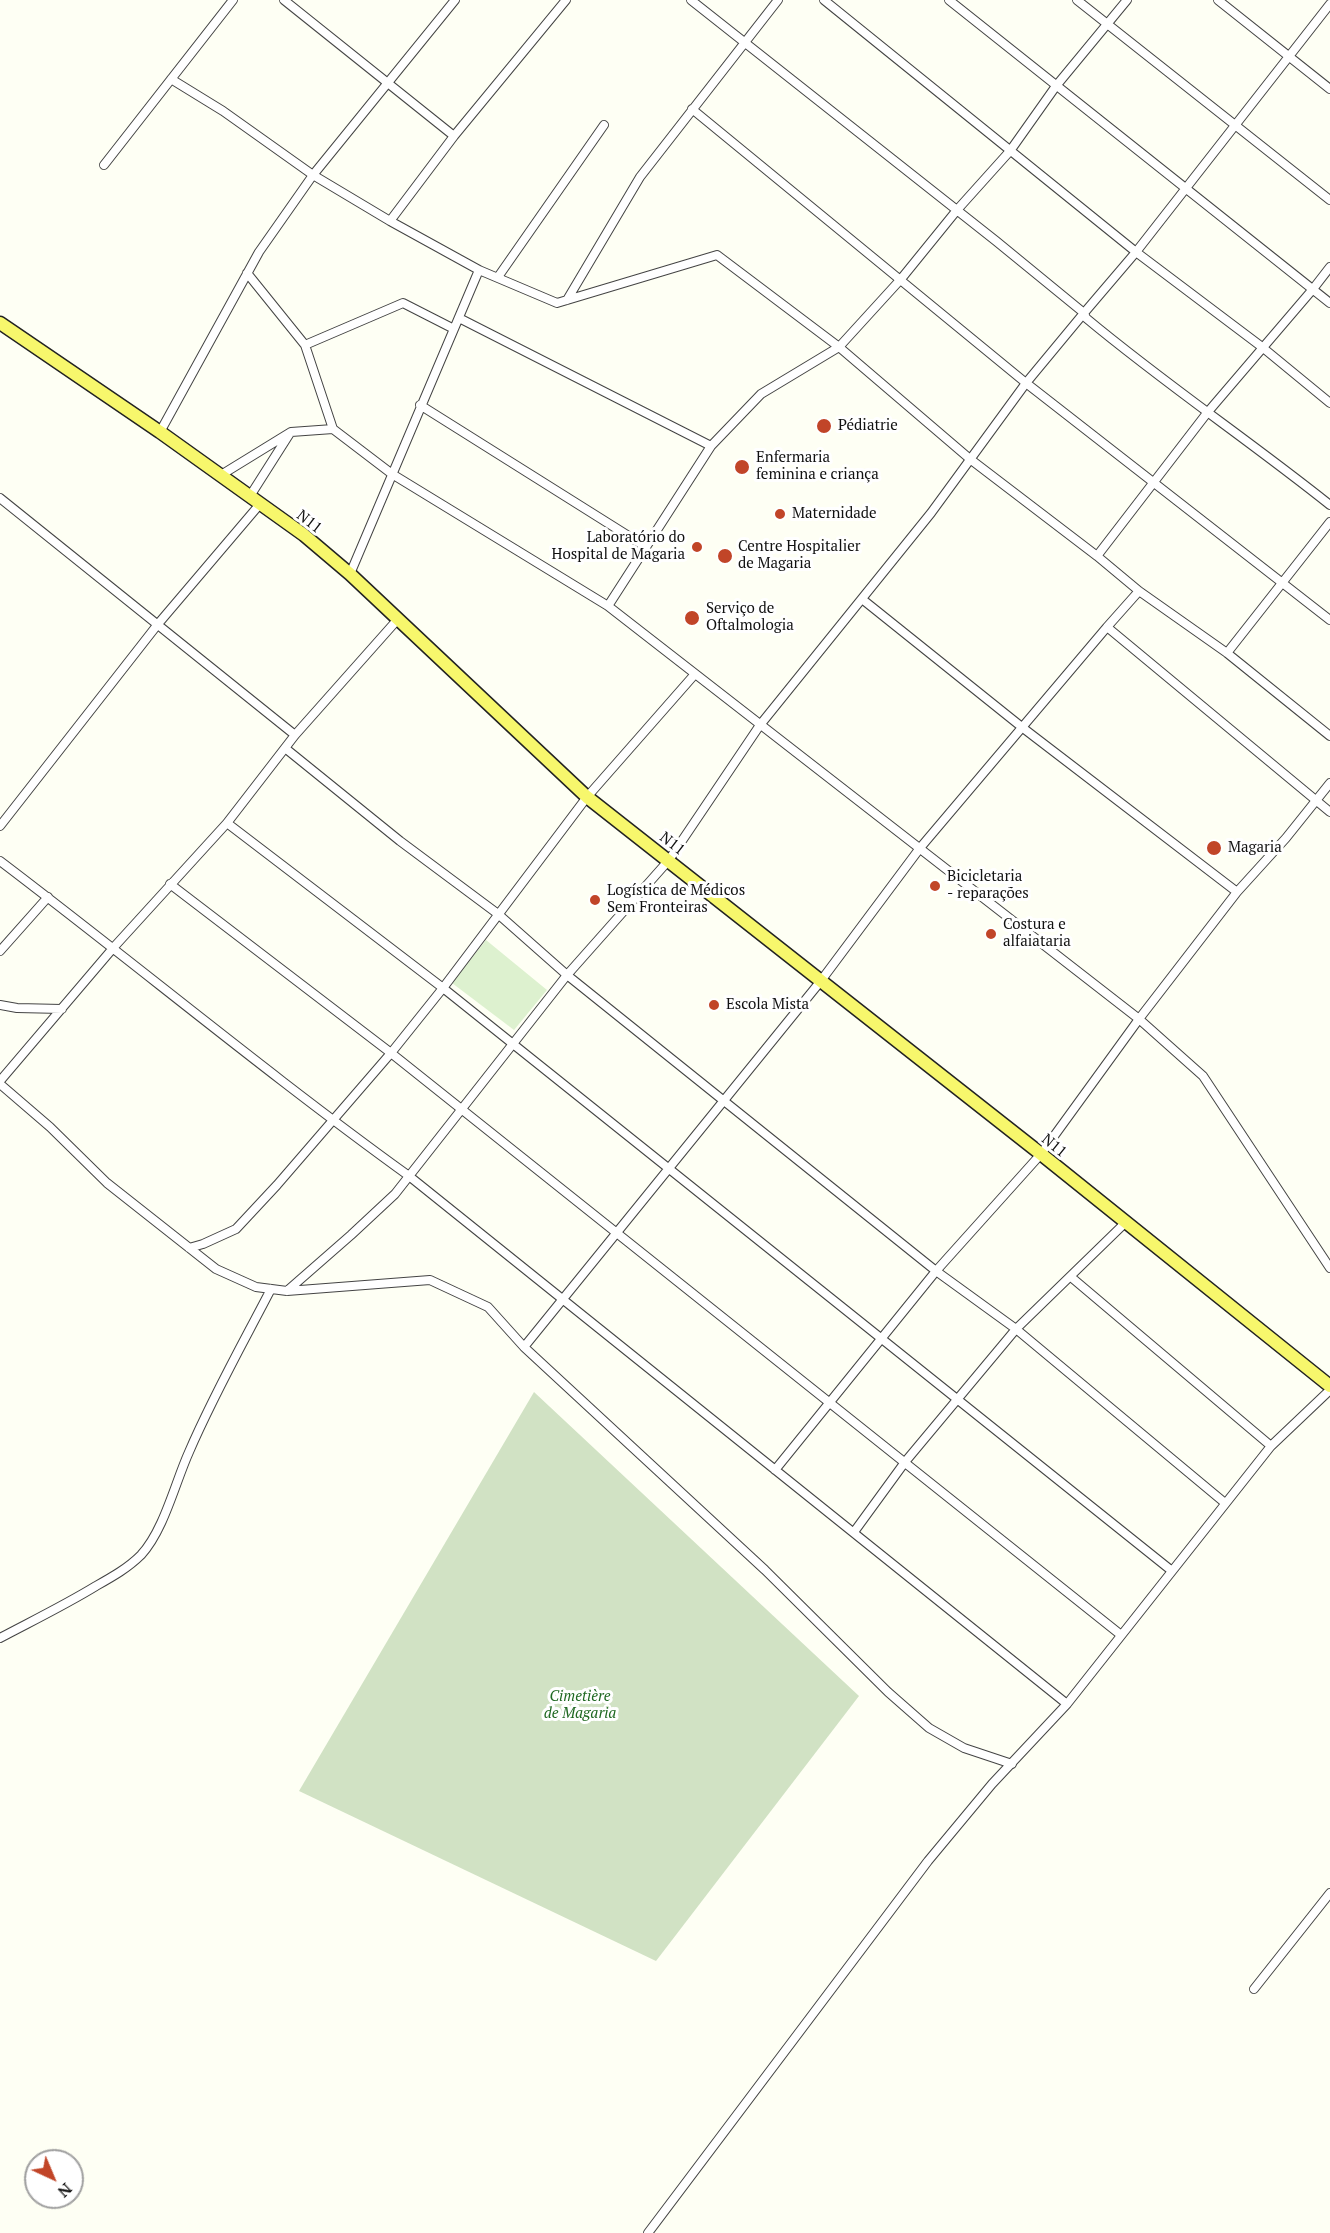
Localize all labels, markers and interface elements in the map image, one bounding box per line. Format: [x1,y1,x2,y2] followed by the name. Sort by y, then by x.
[815,417,833,435] marker: Pédiatrie
[838,417,898,435] place label: Pédiatrie
[756,449,879,484] place label: Enfermaria feminina e criança
[733,458,751,476] marker: Enfermaria feminina e criança
[792,505,877,523] place label: Maternidade
[293,507,325,537] street label: N11
[773,507,787,521] marker: Maternidade
[552,529,685,564] place label: Laboratório do Hospital de Magaria
[738,538,860,573] place label: Centre Hospitalier de Magaria
[690,540,704,554] marker: Laboratório do Hospital de Magaria
[716,547,734,565] marker: Centre Hospitalier de Magaria
[706,600,794,635] place label: Serviço de Oftalmologia
[683,609,701,627] marker: Serviço de Oftalmologia
[656,829,688,859] street label: N11
[1205,839,1223,857] marker: Magaria
[1228,839,1282,857] place label: Magaria
[947,868,1029,903] place label: Bicicletaria - reparações
[928,879,942,893] marker: Bicicletaria - reparações
[607,882,745,917] place label: Logística de Médicos Sem Fronteiras
[588,893,602,907] marker: Logística de Médicos Sem Fronteiras
[1003,916,1071,951] place label: Costura e alfaiataria
[984,927,998,941] marker: Costura e alfaiataria
[726,996,809,1014] place label: Escola Mista
[707,998,721,1012] marker: Escola Mista
[1038,1131,1070,1161] street label: N11
[544,1688,616,1723] park label: Cimetière de Magaria
[24,2149,84,2209] north arrow
[53,2178,77,2203] text: N

